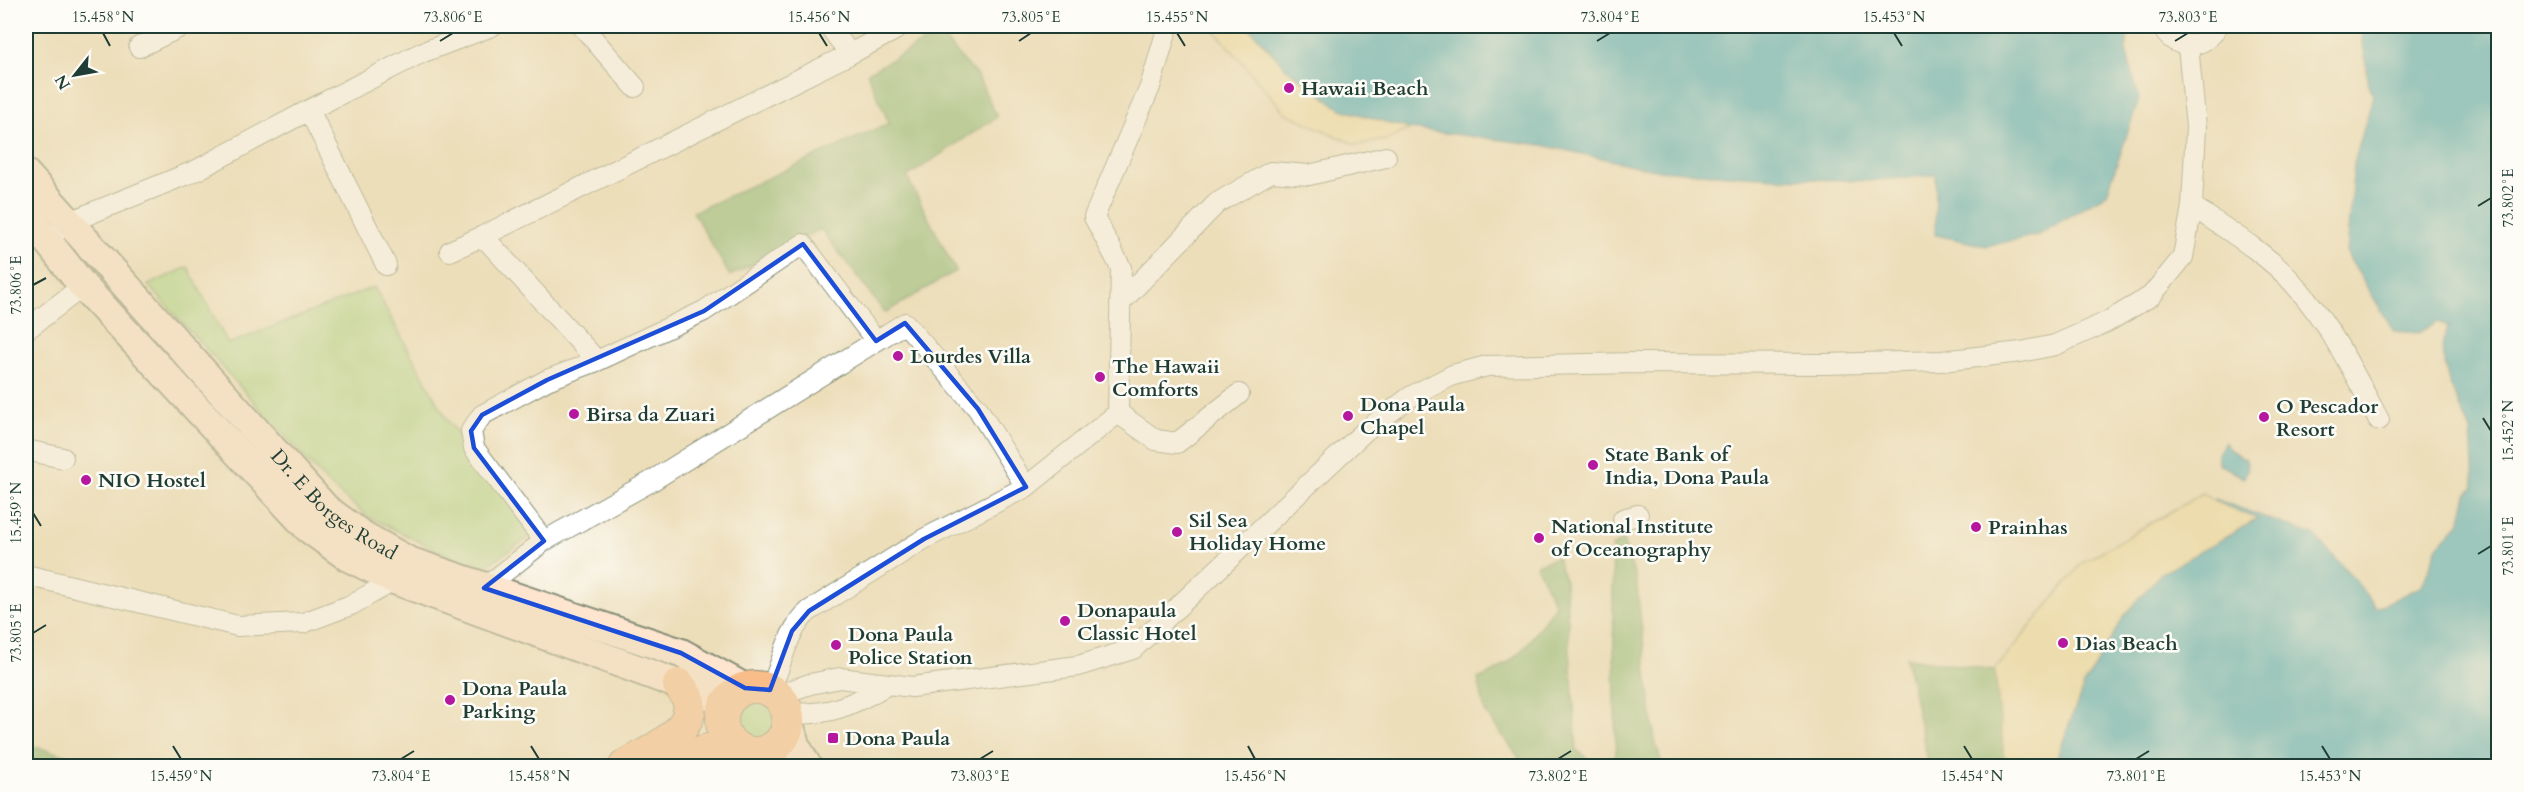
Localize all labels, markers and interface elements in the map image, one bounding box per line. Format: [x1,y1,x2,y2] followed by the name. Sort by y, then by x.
[72,7,135,27] text: 15.458°N
[423,7,483,27] text: 73.806°E
[788,7,851,27] text: 15.456°N
[1001,7,1061,27] text: 73.805°E
[1146,7,1209,27] text: 15.455°N
[1580,7,1640,27] text: 73.804°E
[1863,7,1926,27] text: 15.453°N
[2158,7,2218,27] text: 73.803°E
[45,45,105,105] north arrow
[50,70,76,94] text: N
[1301,75,1429,102] place label: Hawaii Beach
[1282,81,1296,95] marker: Hawaii Beach
[2498,168,2518,228] text: 73.802°E
[6,255,26,315] text: 73.806°E
[910,343,1031,370] place label: Lourdes Villa
[891,349,905,363] marker: Lourdes Villa
[1112,353,1220,403] place label: The Hawaii Comforts
[1093,370,1107,384] marker: The Hawaii Comforts
[1360,391,1465,441] place label: Dona Paula Chapel
[2276,393,2379,443] place label: O Pescador Resort
[2498,399,2518,462] text: 15.452°N
[586,401,715,428] place label: Birsa da Zuari
[567,407,581,421] marker: Birsa da Zuari
[1341,409,1355,423] marker: Dona Paula Chapel
[2257,410,2271,424] marker: O Pescador Resort
[1605,441,1769,491] place label: State Bank of India, Dona Paula
[265,443,403,566] street label: Dr. E Borges Road
[1586,458,1600,472] marker: State Bank of India, Dona Paula
[98,467,206,494] place label: NIO Hostel
[79,473,93,487] marker: NIO Hostel
[6,481,26,544] text: 15.459°N
[1189,507,1326,557] place label: Sil Sea Holiday Home
[1551,513,1713,563] place label: National Institute of Oceanography
[1988,514,2068,541] place label: Prainhas
[2498,516,2518,576] text: 73.801°E
[1969,520,1983,534] marker: Prainhas
[1170,525,1184,539] marker: Sil Sea Holiday Home
[1532,531,1546,545] marker: National Institute of Oceanography
[1077,597,1197,647] place label: Donapaula Classic Hotel
[6,603,26,663] text: 73.805°E
[1058,614,1072,628] marker: Donapaula Classic Hotel
[848,621,973,671] place label: Dona Paula Police Station
[2075,630,2178,657] place label: Dias Beach
[2056,636,2070,650] marker: Dias Beach
[829,638,843,652] marker: Dona Paula Police Station
[462,675,567,725] place label: Dona Paula Parking
[443,693,457,707] marker: Dona Paula Parking
[845,725,950,752] place label: Dona Paula
[826,731,840,745] marker: Dona Paula
[150,766,213,786] text: 15.459°N
[371,766,431,786] text: 73.804°E
[508,766,571,786] text: 15.458°N
[950,766,1010,786] text: 73.803°E
[1224,766,1287,786] text: 15.456°N
[1528,766,1588,786] text: 73.802°E
[1941,766,2004,786] text: 15.454°N
[2106,766,2166,786] text: 73.801°E
[2299,766,2362,786] text: 15.453°N

